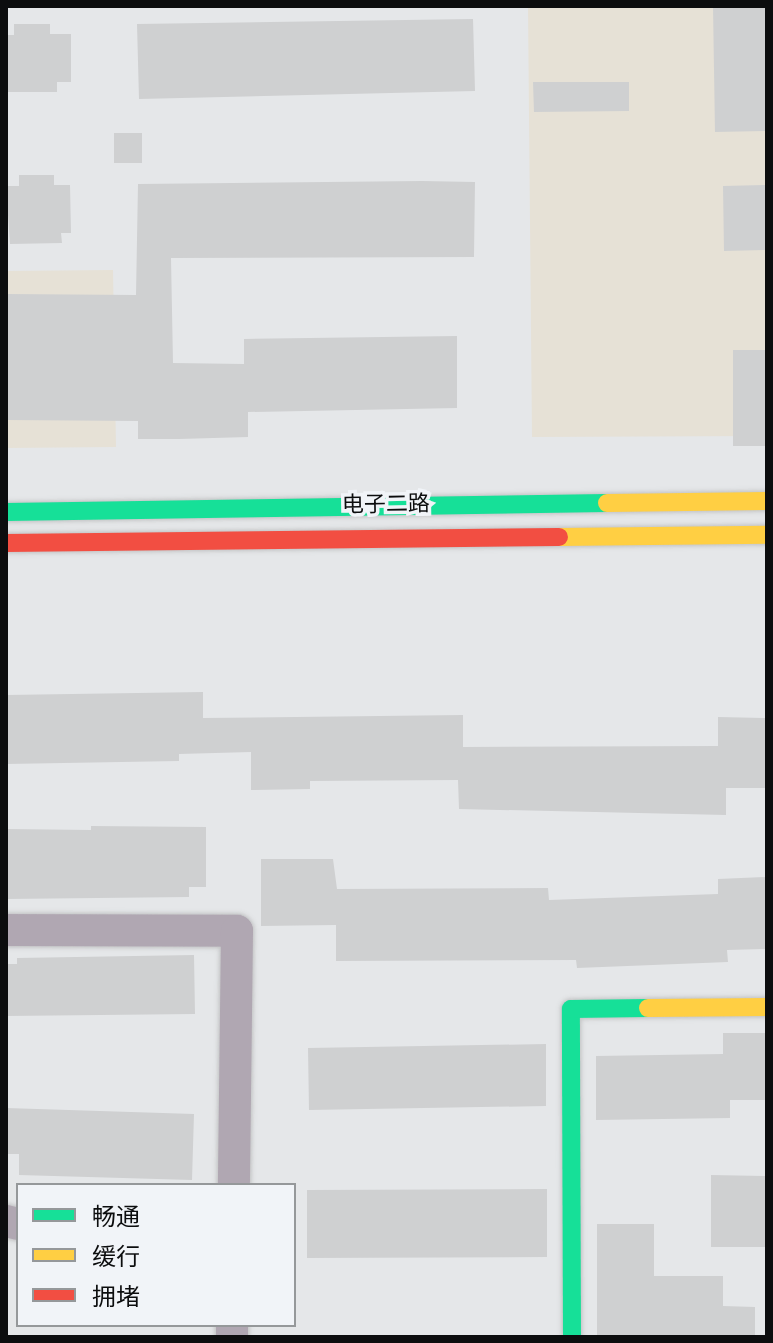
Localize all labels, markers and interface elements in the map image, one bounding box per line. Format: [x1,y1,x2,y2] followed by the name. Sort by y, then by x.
[342,492,430,520] street label: 电子二路
[16,1183,296,1327] legend
[92,1204,140,1234] text: 畅通
[92,1244,140,1274] text: 缓行
[92,1284,140,1314] text: 拥堵

